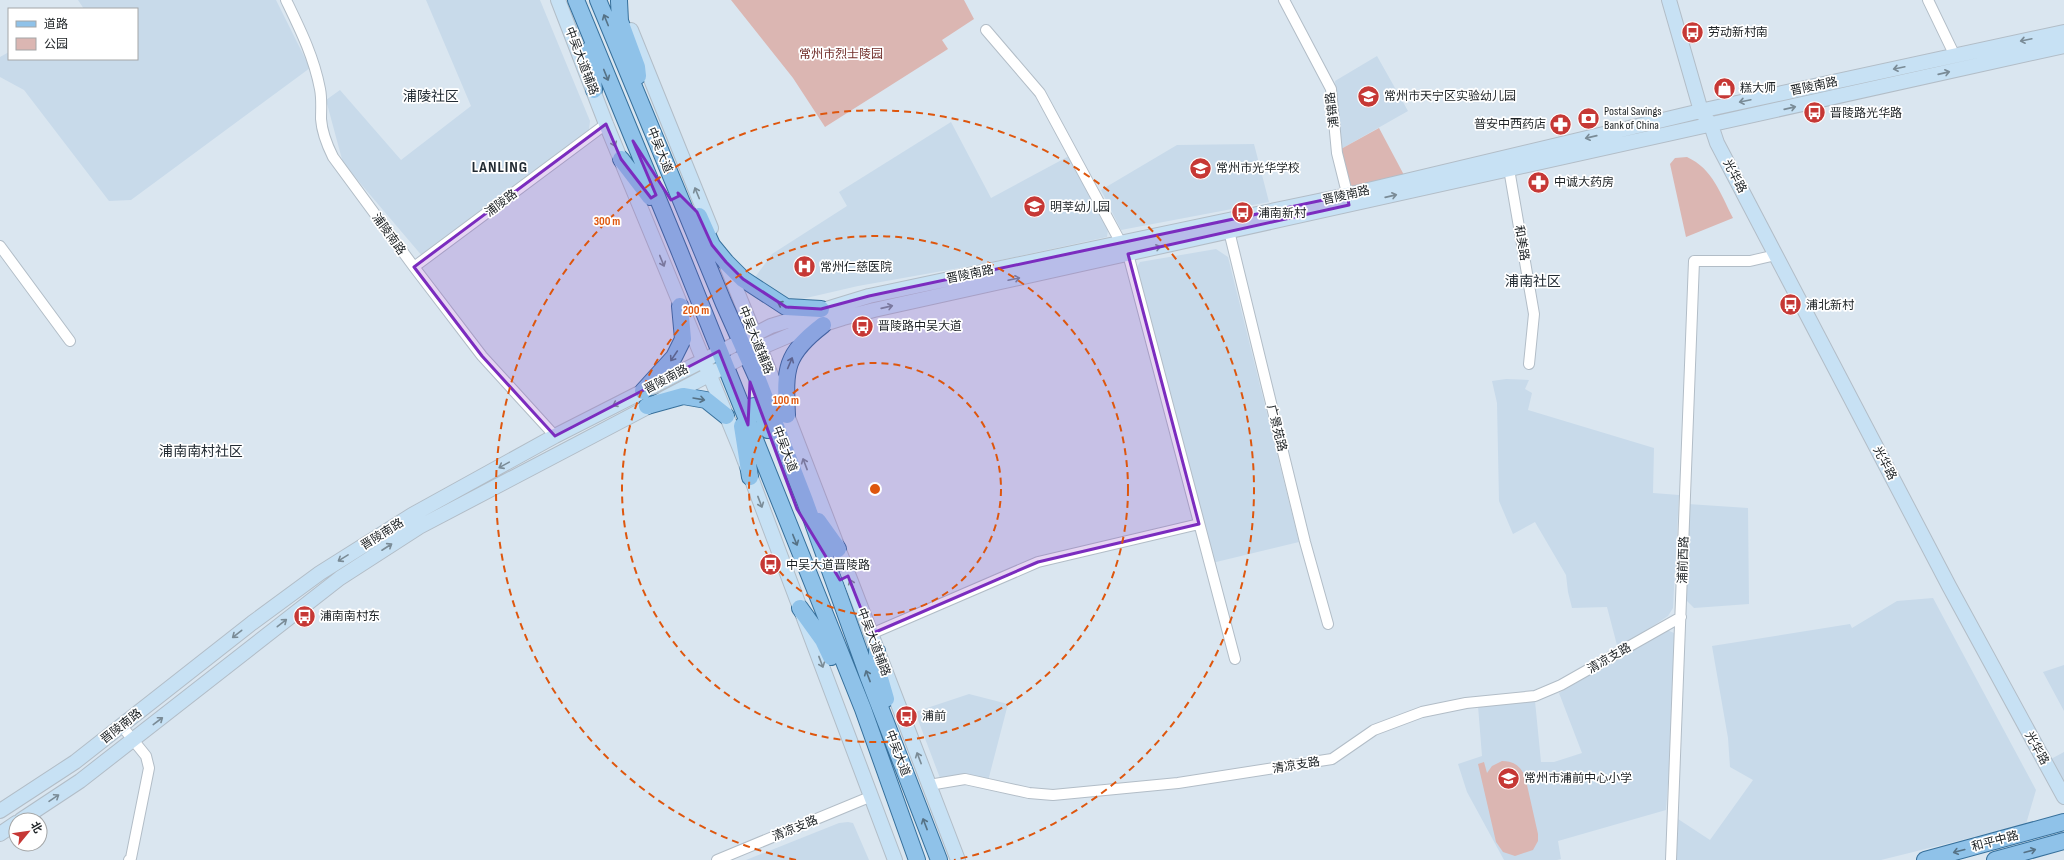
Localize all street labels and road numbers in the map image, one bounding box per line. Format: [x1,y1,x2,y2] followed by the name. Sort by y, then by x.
[562,25,601,97] street label: 中吴大道辅路
[1789,74,1839,99] street label: 晋陵南路
[1323,91,1342,129] street label: 浦锦路
[644,125,675,175] street label: 中吴大道
[1719,157,1750,196] street label: 光华路
[1321,183,1371,208] street label: 晋陵南路
[482,187,520,220] street label: 浦陵路
[368,210,409,258] street label: 浦陵南路
[1511,224,1532,262] street label: 和美路
[945,262,995,287] street label: 晋陵南路
[735,304,776,376] street label: 中吴大道辅路
[642,362,691,397] street label: 晋陵南路
[1263,403,1290,453] street label: 广景苑路
[769,424,800,474] street label: 中吴大道
[1869,444,1900,483] street label: 光华路
[358,515,407,554] street label: 晋陵南路
[1675,536,1692,584] street label: 浦前西路
[854,606,893,678] street label: 中吴大道辅路
[1585,640,1634,677] street label: 清凉支路
[98,706,145,747] street label: 晋陵南路
[882,728,913,778] street label: 中吴大道
[2021,729,2052,768] street label: 光华路
[1271,754,1321,777] street label: 清凉支路
[770,813,820,844] street label: 清凉支路
[1970,828,2020,855] street label: 和平中路

